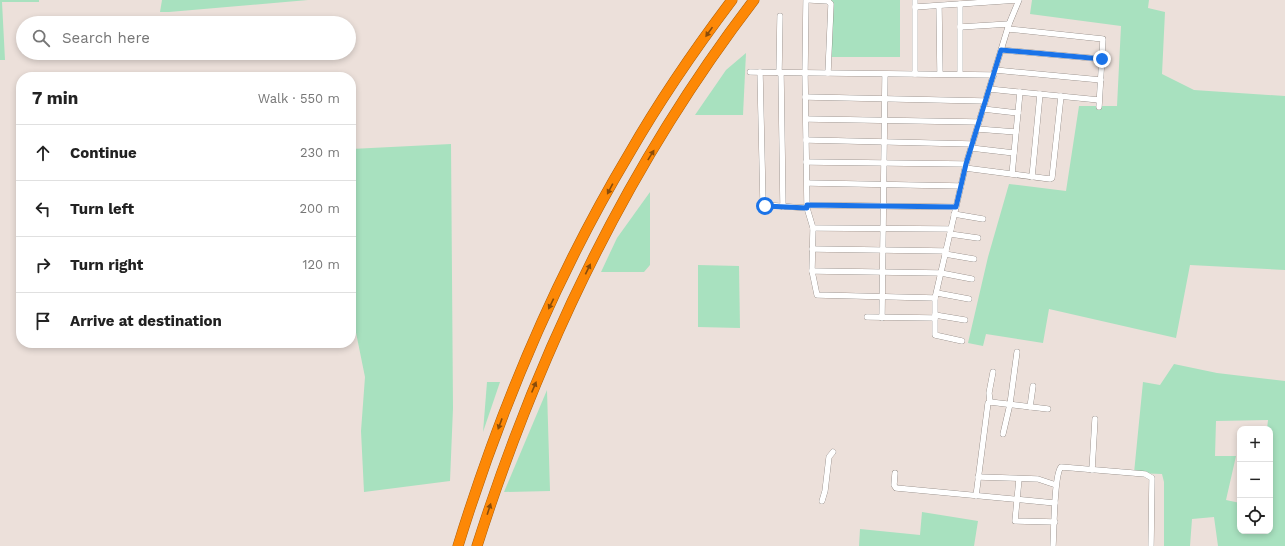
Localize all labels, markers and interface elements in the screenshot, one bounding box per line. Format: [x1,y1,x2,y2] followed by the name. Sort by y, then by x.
[16,16,356,60] search box
[705,26,713,37] one-way arrow
[30,27,52,49] icon: search
[62,29,150,47] text: Search here
[1093,50,1111,68] route end
[32,88,78,108] text: 7 min
[258,91,340,106] text: Walk · 550 m
[32,142,54,164] icon: ahead
[70,144,137,162] text: Continue
[300,145,340,160] text: 230 m
[647,149,654,161] one-way arrow
[606,183,613,194] one-way arrow
[756,197,774,215] route start
[32,198,54,220] icon: left
[70,200,134,218] text: Turn left
[299,201,340,216] text: 200 m
[32,254,54,276] icon: right
[70,256,143,274] text: Turn right
[302,257,340,272] text: 120 m
[585,263,591,275] one-way arrow
[548,299,554,310] one-way arrow
[32,310,54,332] icon: arrive
[70,312,222,330] text: Arrive at destination
[532,381,538,393] one-way arrow
[496,418,502,430] one-way arrow
[1237,426,1273,534] map controls
[1237,426,1273,462] button: +
[1237,462,1273,498] button: −
[1237,498,1273,534] button: locate
[486,503,492,515] one-way arrow

